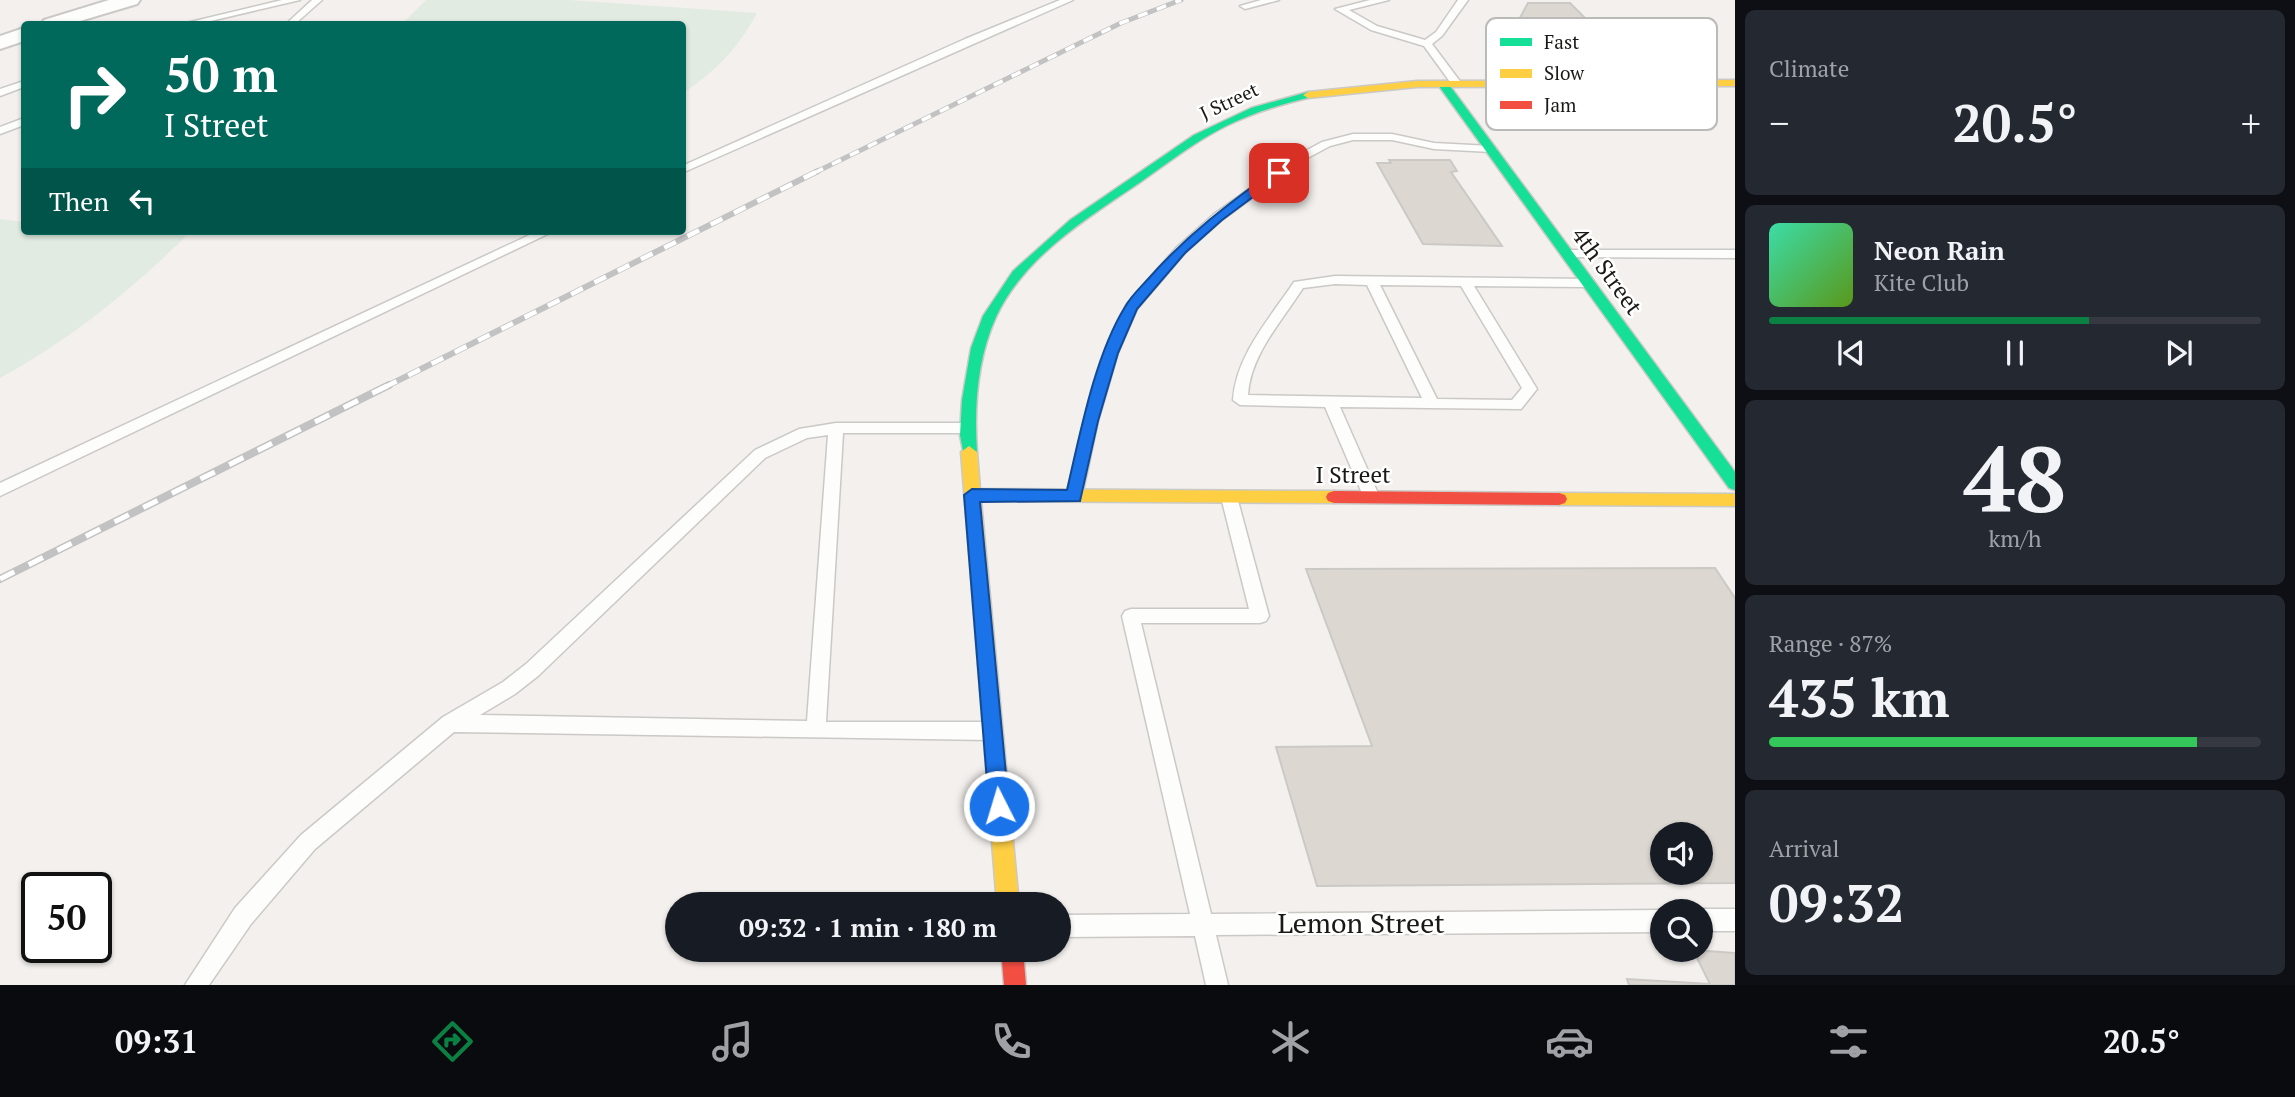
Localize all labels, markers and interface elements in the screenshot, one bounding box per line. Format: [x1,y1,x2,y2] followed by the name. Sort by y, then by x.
[1486,18,1717,130] legend
[1544,29,1579,54] text: Fast
[164,41,278,106] text: 50 m
[49,49,140,140] icon: right
[1769,53,1849,84] text: Climate
[1544,60,1585,85] text: Slow
[1196,76,1262,125] street label: J Street
[1952,88,2078,157] text: 20.5°
[1544,92,1577,117] text: Jam
[1769,98,1789,148] text: −
[2241,98,2261,148] text: +
[164,104,268,146] text: I Street
[1249,143,1309,203] pin
[1260,154,1298,192] icon: arrive
[123,182,161,220] icon: left
[49,184,109,218] text: Then
[1565,221,1650,321] street label: 4th Street
[1874,233,2005,267] text: Neon Rain
[1874,267,1969,298] text: Kite Club
[1832,334,1870,372] icon: previous
[1996,334,2034,372] icon: pause
[2160,334,2198,372] icon: next
[1964,417,2066,538] text: 48
[1315,459,1391,490] street label: I Street
[1988,523,2042,554] text: km/h
[1769,628,1892,659] text: Range · 87%
[1769,663,1950,732] text: 435 km
[962,769,1036,843] position arrow
[1650,822,1713,962] map controls
[1650,822,1713,885] button: sound
[1769,833,1840,864] text: Arrival
[1769,868,1904,937] text: 09:32
[21,872,112,963] speed limit sign: 50
[1650,899,1713,962] button: search
[1277,904,1445,941] street label: Lemon Street
[739,910,997,944] text: 09:32 · 1 min · 180 m
[428,1017,477,1066] icon: directions
[708,1017,757,1066] icon: music
[987,1017,1036,1066] icon: phone
[1266,1017,1315,1066] icon: climate
[1545,1017,1594,1066] icon: car
[1824,1017,1873,1066] icon: filters
[115,1020,198,1062] text: 09:31
[2103,1020,2180,1062] text: 20.5°

